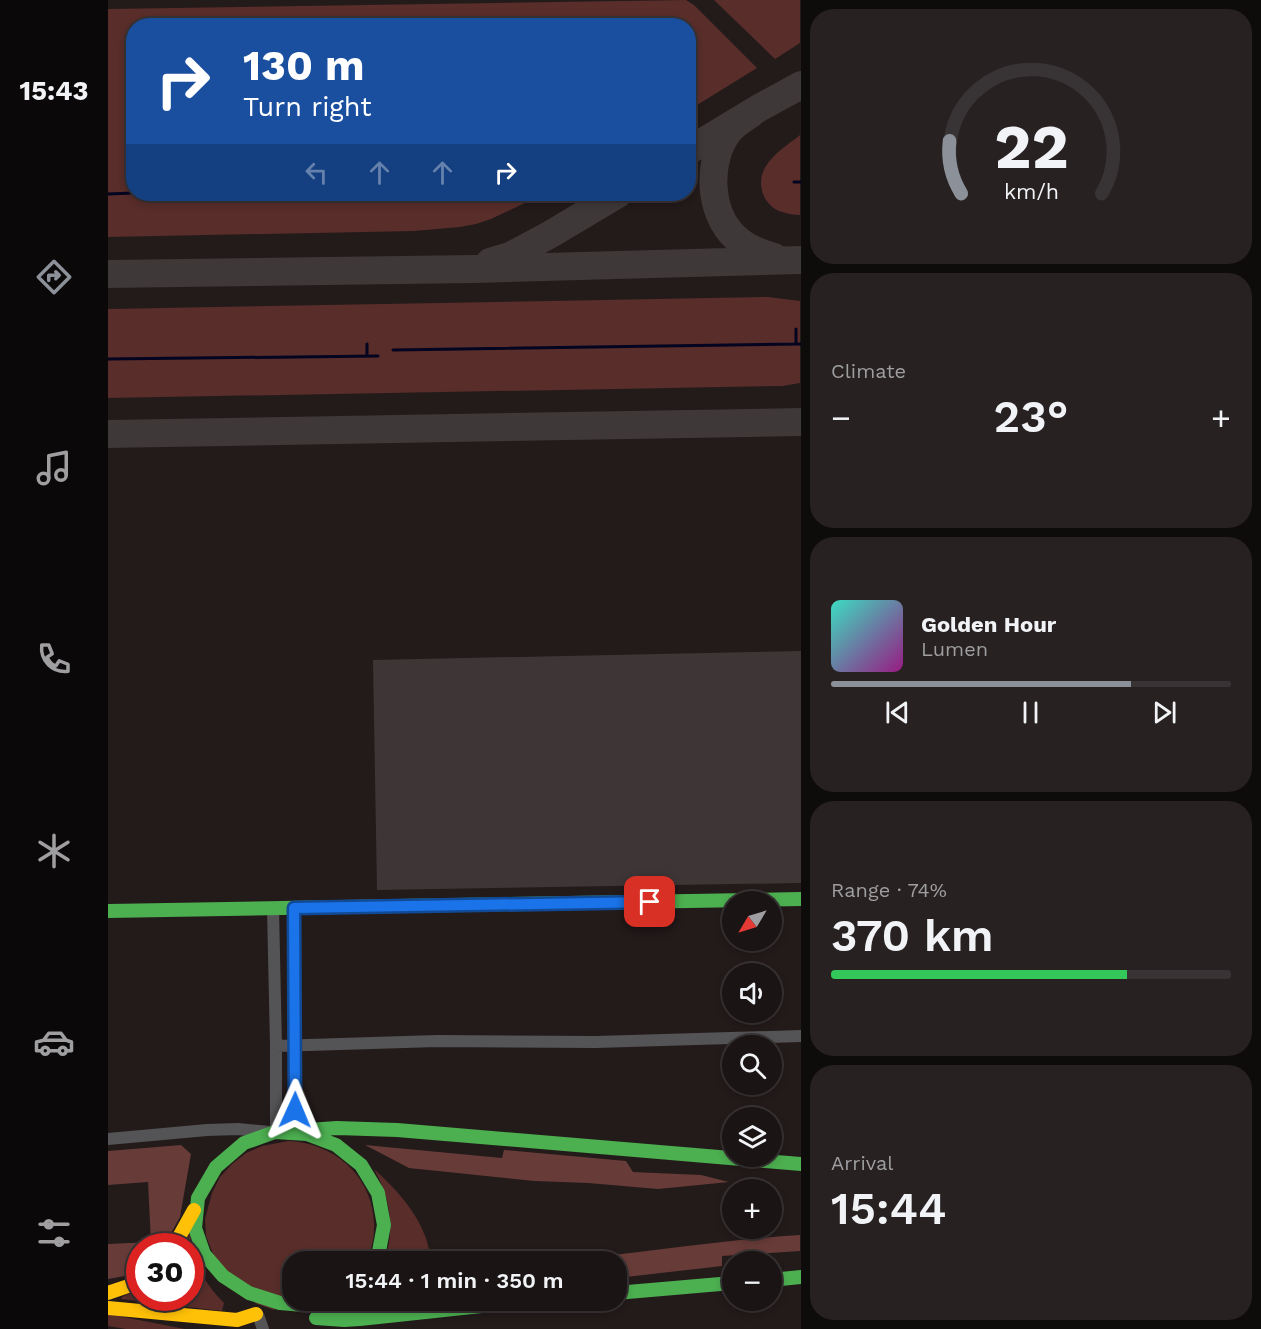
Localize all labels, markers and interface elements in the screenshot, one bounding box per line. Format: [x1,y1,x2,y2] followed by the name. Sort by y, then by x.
[243,41,365,90] text: 130 m
[144,42,222,120] icon: right
[20,75,89,107] text: 15:43
[243,91,372,123] text: Turn right
[994,110,1068,183] text: 22
[300,156,333,189] icon: left
[363,156,396,189] icon: ahead
[426,156,459,189] icon: ahead
[489,156,522,189] icon: right
[1003,179,1059,204] text: km/h
[33,256,75,298] icon: directions
[831,359,906,383] text: Climate
[994,390,1068,443] text: 23°
[831,398,851,437] text: −
[1211,398,1231,437] text: +
[33,447,75,489] icon: music
[921,612,1056,637] text: Golden Hour
[921,637,988,661] text: Lumen
[33,638,75,680] icon: phone
[881,696,914,729] icon: previous
[1014,696,1047,729] icon: pause
[1148,696,1181,729] icon: next
[33,830,75,872] icon: climate
[624,876,675,927] pin
[831,878,947,902] text: Range · 74%
[633,885,666,918] icon: arrive
[722,891,782,951] north arrow
[722,891,782,1311] map controls
[831,909,994,962] text: 370 km
[722,963,782,1023] button: sound
[33,1021,75,1063] icon: car
[722,1035,782,1095] button: search
[263,1078,327,1142] position arrow
[722,1107,782,1167] button: layers
[831,1151,893,1175] text: Arrival
[722,1179,782,1239] button: +
[831,1182,946,1235] text: 15:44
[33,1212,75,1254] icon: filters
[126,1233,204,1311] speed limit sign: 30
[722,1251,782,1311] button: −
[345,1268,564,1293] text: 15:44 · 1 min · 350 m

